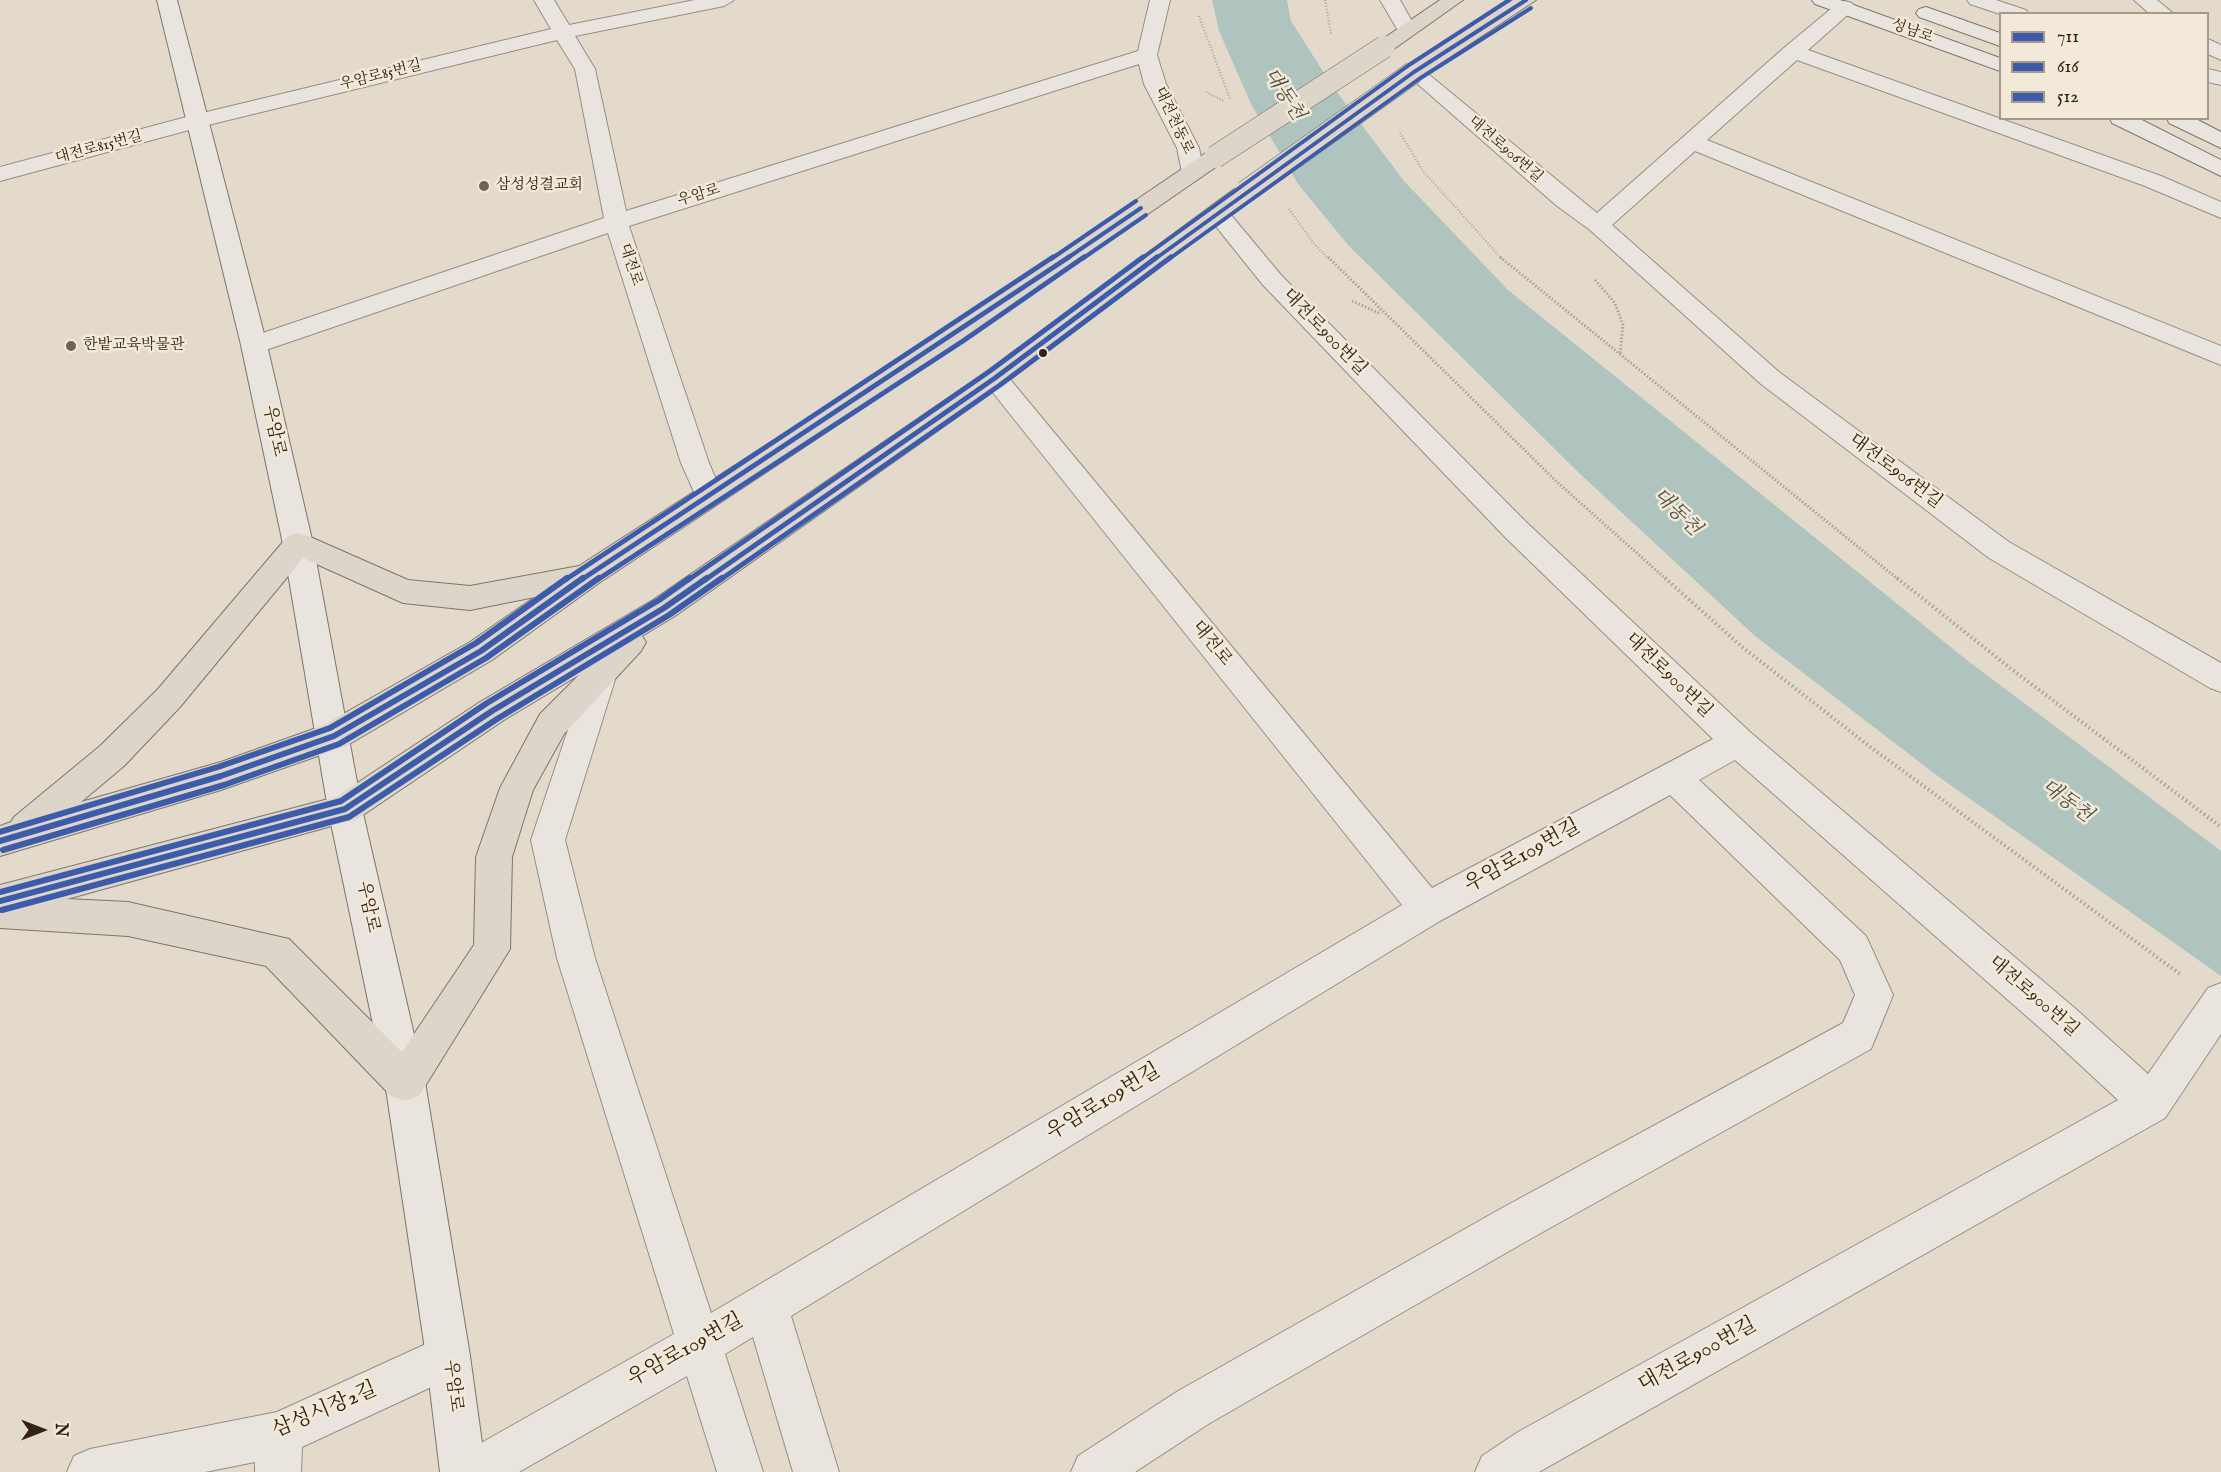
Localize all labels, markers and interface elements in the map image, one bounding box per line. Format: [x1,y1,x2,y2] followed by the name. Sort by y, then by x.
[1999,12,2209,120] legend
[1888,16,1936,48] street label: 성남로
[2057,26,2079,49] text: 711
[2057,56,2079,79] text: 616
[338,57,424,95] street label: 우암로85번길
[1257,64,1309,126] water label: 대동천
[1150,84,1196,158] street label: 대전천동로
[2057,86,2079,109] text: 512
[1464,113,1546,187] street label: 대전로906번길
[54,128,144,168] street label: 대전로815번길
[496,177,583,195] place label: 삼성성결교회
[477,179,491,193] marker: 삼성성결교회
[676,181,722,211] street label: 우암로
[615,242,645,288] street label: 대전로
[1277,285,1371,381] street label: 대전로900번길
[83,337,184,355] place label: 한밭교육박물관
[64,339,78,353] marker: 한밭교육박물관
[1037,347,1049,359] unlabelled marker
[257,403,289,459] street label: 우암로
[1844,430,1946,514] street label: 대전로906번길
[1647,484,1705,542] water label: 대동천
[1186,617,1236,671] street label: 대전로
[1620,629,1716,723] street label: 대전로900번길
[2036,775,2096,829] water label: 대동천
[1461,815,1585,899] street label: 우암로109번길
[351,879,383,935] street label: 우암로
[1983,952,2083,1042] street label: 대전로900번길
[1042,1059,1166,1147] street label: 우암로109번길
[624,1309,748,1393] street label: 우암로109번길
[1635,1313,1761,1399] street label: 대전로900번길
[438,1359,466,1413] street label: 우암로
[269,1378,381,1444] street label: 삼성시장2길
[12,1400,72,1460] north arrow
[50,1423,70,1437] text: N

